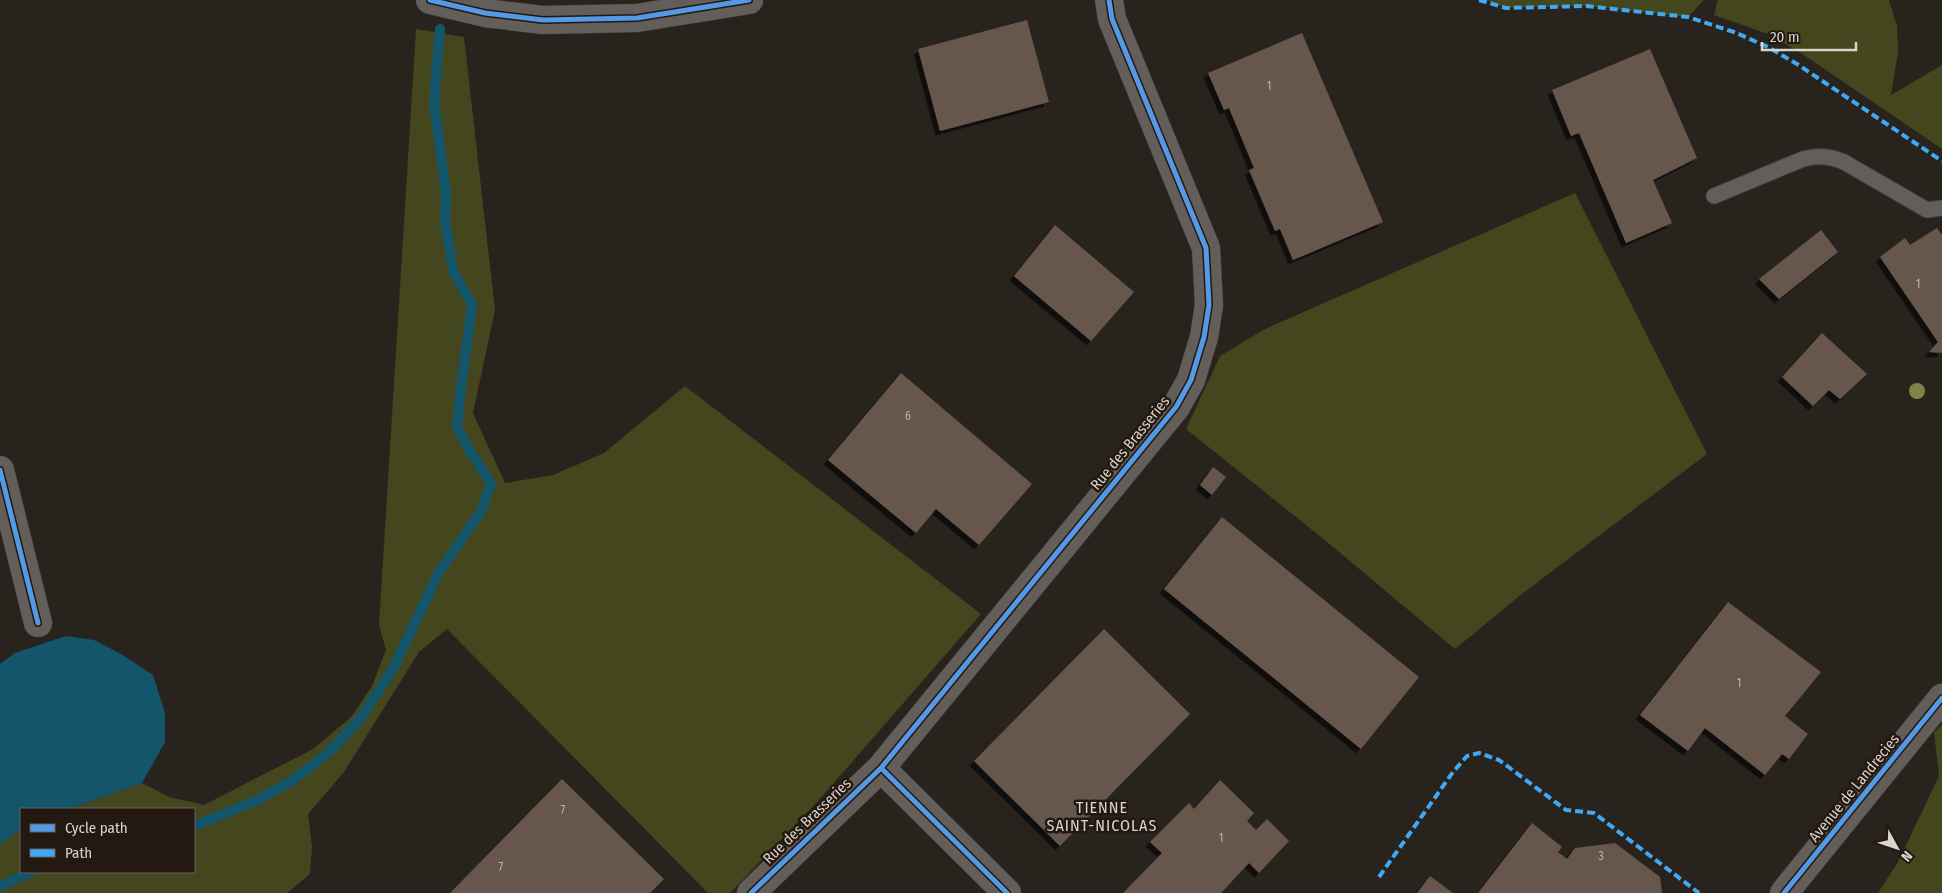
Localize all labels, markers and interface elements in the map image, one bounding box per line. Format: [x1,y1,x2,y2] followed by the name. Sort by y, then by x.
[1762,20,1856,52] scale bar
[1770,28,1800,46] text: 20 m
[1267,79,1271,93] house number: 1
[1916,277,1920,291] house number: 1
[1087,392,1173,494] street label: Rue des Brasseries
[905,409,911,423] house number: 6
[1737,676,1741,690] house number: 1
[1805,730,1903,846] street label: Avenue de Landrecies
[759,774,855,868] street label: Rue des Brasseries
[1047,798,1157,835] district label: TIENNE SAINT-NICOLAS
[561,803,566,817] house number: 7
[20,808,195,873] legend
[65,819,128,837] text: Cycle path
[1872,823,1922,873] north arrow
[1219,831,1223,845] house number: 1
[65,844,92,862] text: Path
[1897,847,1916,865] text: N
[1598,849,1604,863] house number: 3
[499,860,504,874] house number: 7

